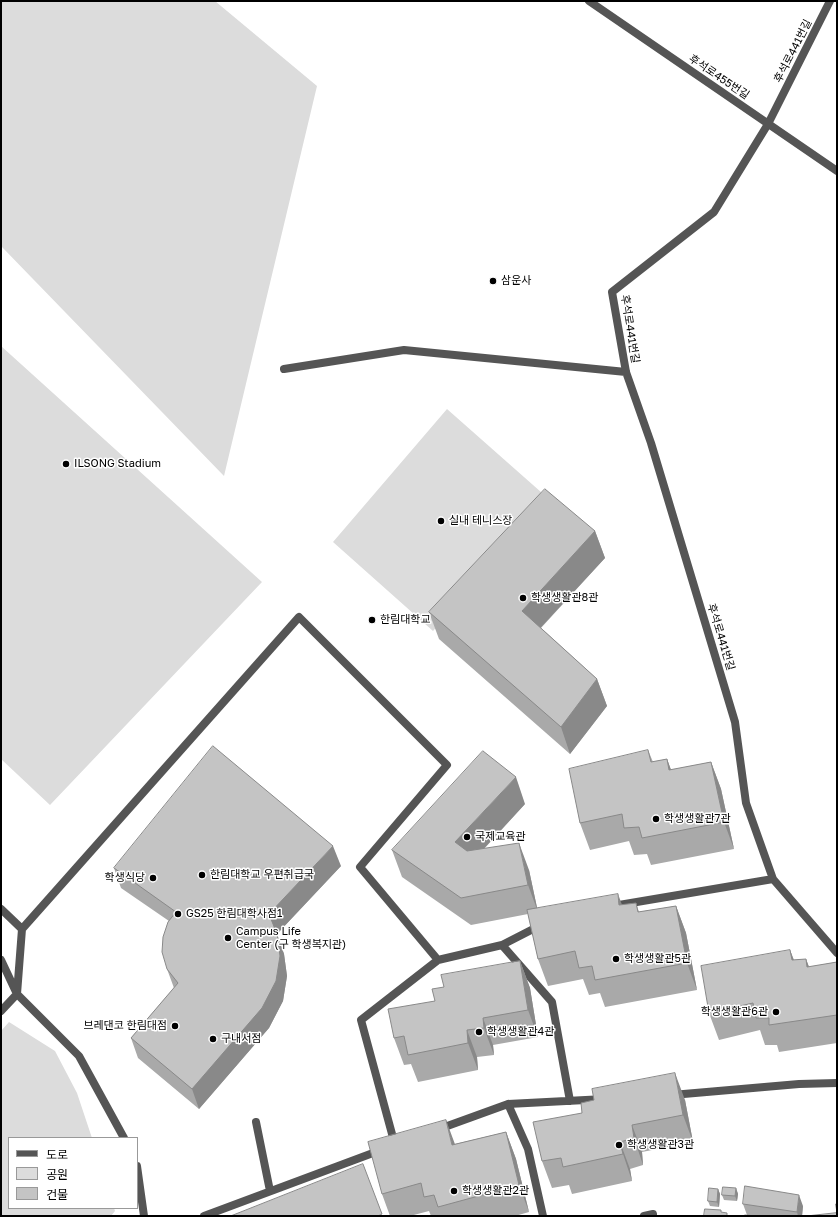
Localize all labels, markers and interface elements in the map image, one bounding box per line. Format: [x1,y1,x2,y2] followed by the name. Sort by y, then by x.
[771,17,815,85] street label: 후석로441번길
[686,52,752,102] street label: 후석로455번길
[501,274,531,288] place label: 삼운사
[488,276,498,286] marker: 삼운사
[618,294,642,364] street label: 후석로441번길
[74,457,161,471] place label: ILSONG Stadium
[61,459,71,469] marker: ILSONG Stadium
[449,514,512,528] place label: 실내 테니스장
[436,516,446,526] marker: 실내 테니스장
[531,591,598,605] place label: 학생생활관8관
[518,593,528,603] marker: 학생생활관8관
[705,602,737,672] street label: 후석로441번길
[380,613,431,627] place label: 한림대학교
[367,615,377,625] marker: 한림대학교
[664,812,731,826] place label: 학생생활관7관
[651,814,661,824] marker: 학생생활관7관
[475,830,526,844] place label: 국제교육관
[462,832,472,842] marker: 국제교육관
[210,868,314,882] place label: 한림대학교 우편취급국
[197,870,207,880] marker: 한림대학교 우편취급국
[105,871,145,885] place label: 학생식당
[148,873,158,883] marker: 학생식당
[186,907,282,921] place label: GS25 한림대학사점1
[173,909,183,919] marker: GS25 한림대학사점1
[236,925,346,951] place label: Campus Life Center (구 학생복지관)
[223,933,233,943] marker: Campus Life Center (구 학생복지관)
[624,952,691,966] place label: 학생생활관5관
[611,954,621,964] marker: 학생생활관5관
[701,1005,768,1019] place label: 학생생활관6관
[771,1007,781,1017] marker: 학생생활관6관
[83,1019,167,1033] place label: 브레댄코 한림대점
[170,1021,180,1031] marker: 브레댄코 한림대점
[487,1025,554,1039] place label: 학생생활관4관
[474,1027,484,1037] marker: 학생생활관4관
[221,1032,261,1046] place label: 구내서점
[208,1034,218,1044] marker: 구내서점
[8,1137,138,1209] legend
[627,1138,694,1152] place label: 학생생활관3관
[614,1140,624,1150] marker: 학생생활관3관
[46,1147,68,1162] text: 도로
[46,1167,68,1182] text: 공원
[462,1184,529,1198] place label: 학생생활관2관
[449,1186,459,1196] marker: 학생생활관2관
[46,1187,68,1202] text: 건물

